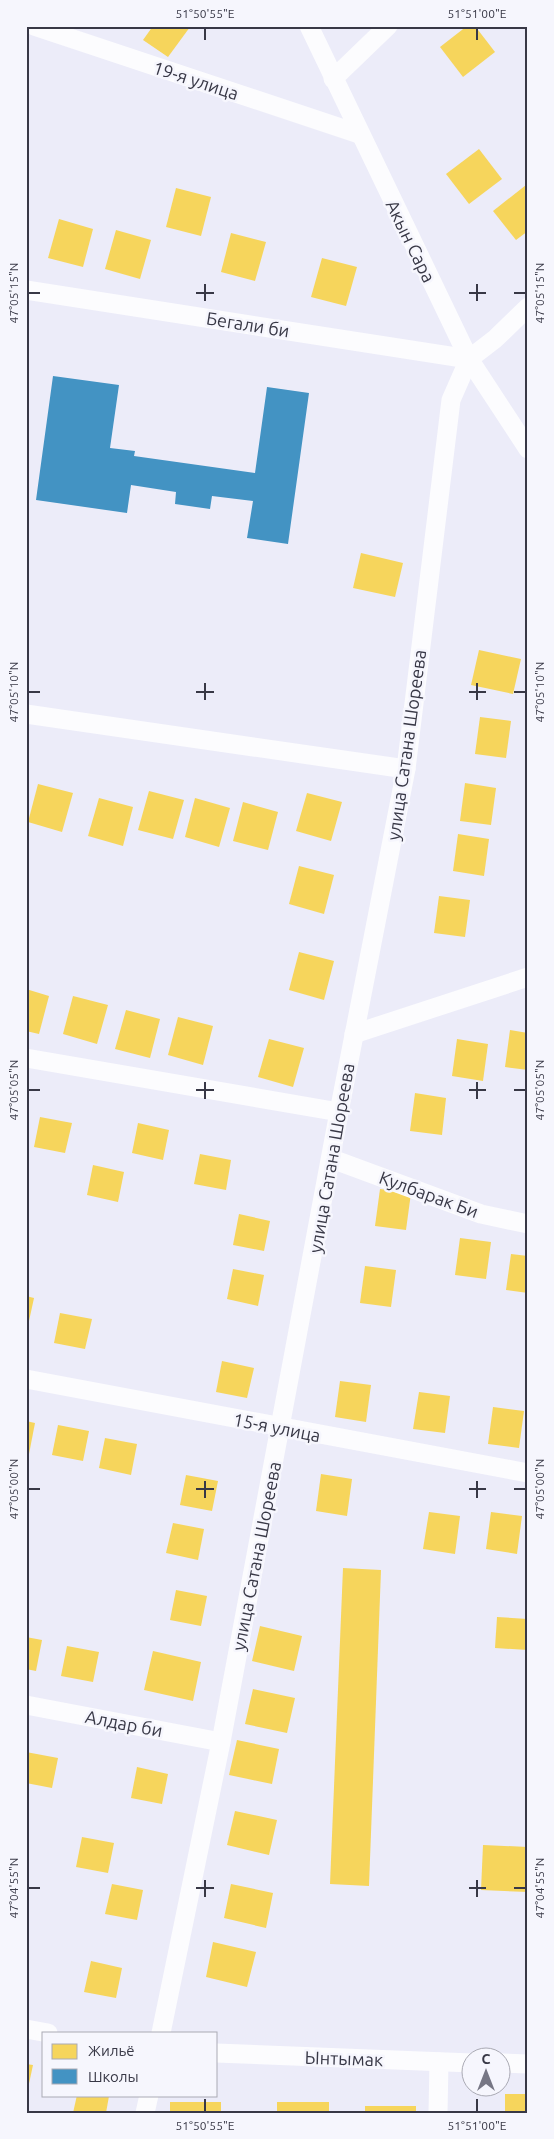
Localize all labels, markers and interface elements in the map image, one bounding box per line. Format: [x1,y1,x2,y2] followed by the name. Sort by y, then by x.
[176,7,235,20] text: 51°50'55"E
[448,7,507,20] text: 51°51'00"E
[151,57,241,103] street label: 19-я улица
[382,197,440,285] street label: Акын Сара
[7,263,20,323] text: 47°05'15"N
[533,263,546,323] text: 47°05'15"N
[205,308,291,340] street label: Бегали би
[383,648,429,842] street label: улица Сатана Шореева
[7,662,20,722] text: 47°05'10"N
[533,662,546,722] text: 47°05'10"N
[7,1060,20,1120] text: 47°05'05"N
[533,1060,546,1120] text: 47°05'05"N
[304,1062,358,1254] street label: улица Сатана Шореева
[377,1167,481,1221] street label: Кулбарак Би
[232,1409,322,1445] street label: 15-я улица
[7,1459,20,1519] text: 47°05'00"N
[533,1459,546,1519] text: 47°05'00"N
[228,1460,284,1652] street label: улица Сатана Шореева
[84,1706,164,1740] street label: Алдар би
[7,1858,20,1918] text: 47°04'55"N
[533,1858,546,1918] text: 47°04'55"N
[42,2032,218,2096] legend
[88,2042,135,2059] text: Жильё
[462,2046,512,2096] north arrow
[304,2047,384,2069] street label: Ынтымак
[482,2051,491,2067] text: С
[88,2068,139,2085] text: Школы
[176,2119,235,2132] text: 51°50'55"E
[448,2119,507,2132] text: 51°51'00"E

